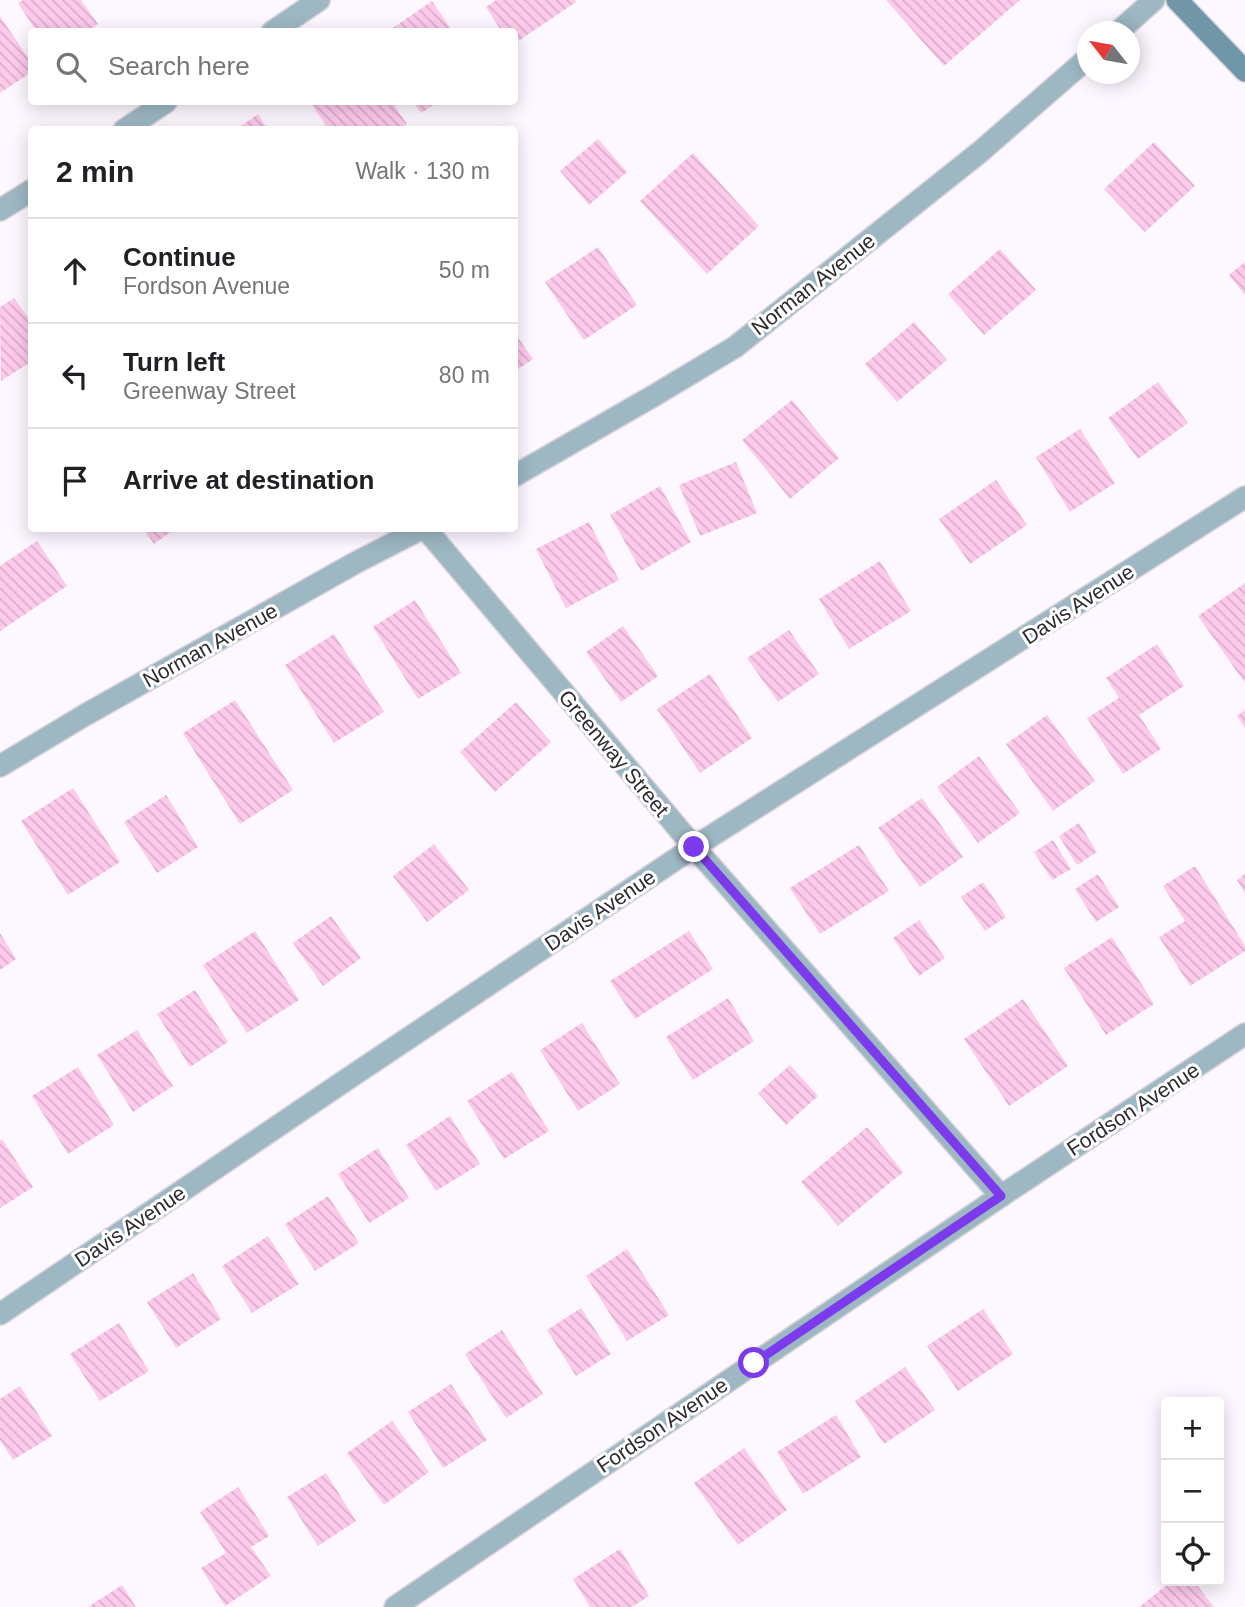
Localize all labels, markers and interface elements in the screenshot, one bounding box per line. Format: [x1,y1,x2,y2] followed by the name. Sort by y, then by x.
[1077,21,1140,84] north arrow
[28,28,518,105] search box
[52,48,90,86] icon: search
[108,51,250,81] text: Search here
[56,155,134,188] text: 2 min
[355,158,490,184] text: Walk · 130 m
[747,229,879,339] street label: Norman Avenue
[123,242,236,272] text: Continue
[56,252,94,290] icon: ahead
[439,257,490,283] text: 50 m
[123,273,290,299] text: Fordson Avenue
[123,347,225,377] text: Turn left
[56,357,94,395] icon: left
[439,362,490,388] text: 80 m
[123,378,296,404] text: Greenway Street
[56,462,94,500] icon: arrive
[123,465,374,495] text: Arrive at destination
[1018,559,1138,649] street label: Davis Avenue
[139,599,281,691] street label: Norman Avenue
[555,685,674,821] street label: Greenway Street
[678,831,709,862] route end
[540,865,660,955] street label: Davis Avenue
[1063,1058,1203,1160] street label: Fordson Avenue
[70,1181,190,1271] street label: Davis Avenue
[738,1347,769,1378] route start
[592,1373,732,1477] street label: Fordson Avenue
[1161,1397,1224,1586] map controls
[1161,1397,1224,1460] button: +
[1161,1460,1224,1523] button: −
[1161,1523,1224,1586] button: locate

